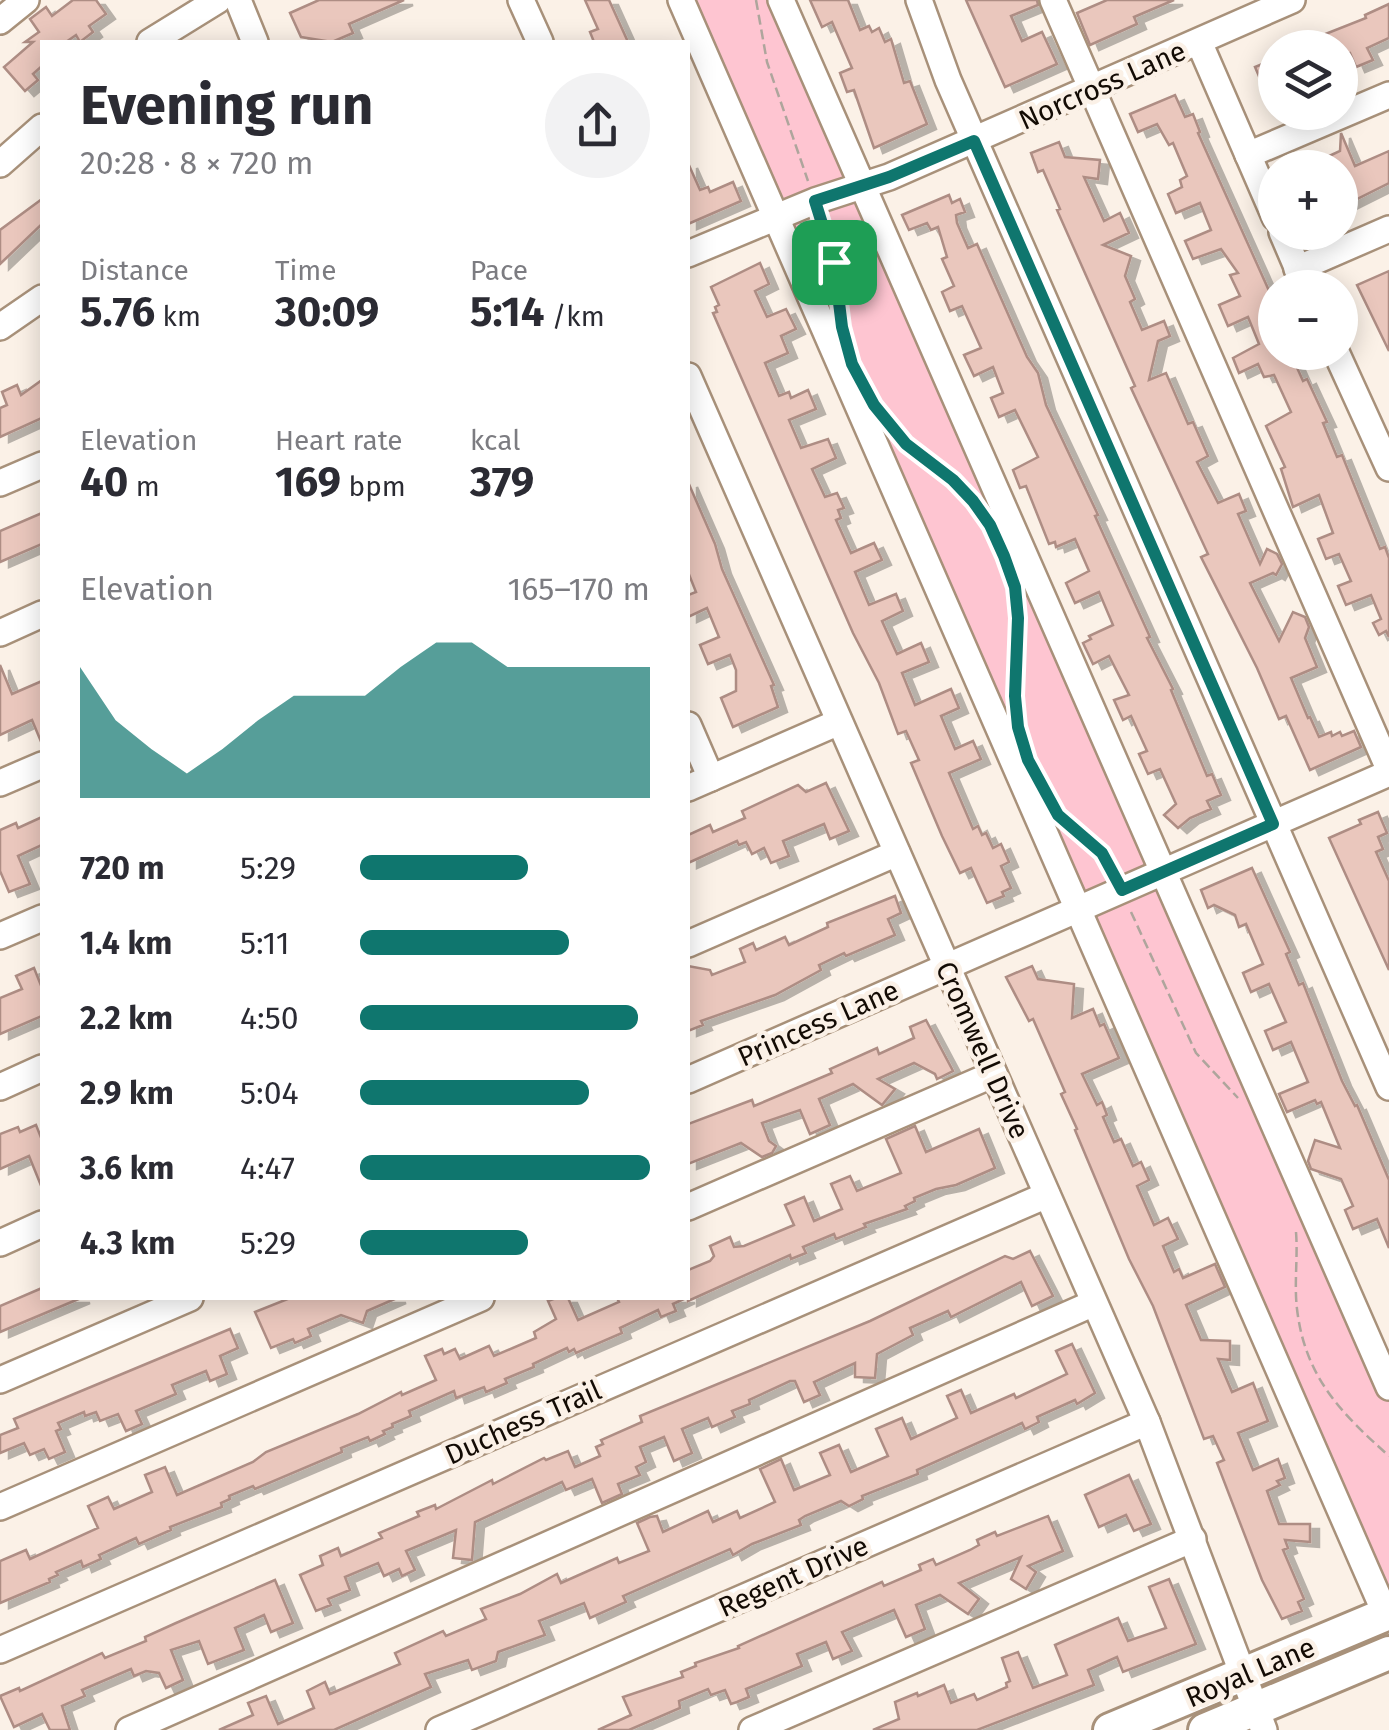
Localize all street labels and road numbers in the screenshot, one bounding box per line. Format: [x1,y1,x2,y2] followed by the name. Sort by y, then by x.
[1014,34,1191,137] street label: Norcross Lane
[929,957,1036,1144] street label: Cromwell Drive
[733,973,904,1074] street label: Princess Lane
[440,1373,606,1472] street label: Duchess Trail
[713,1529,873,1624] street label: Regent Drive
[1181,1630,1320,1714] street label: Royal Lane

